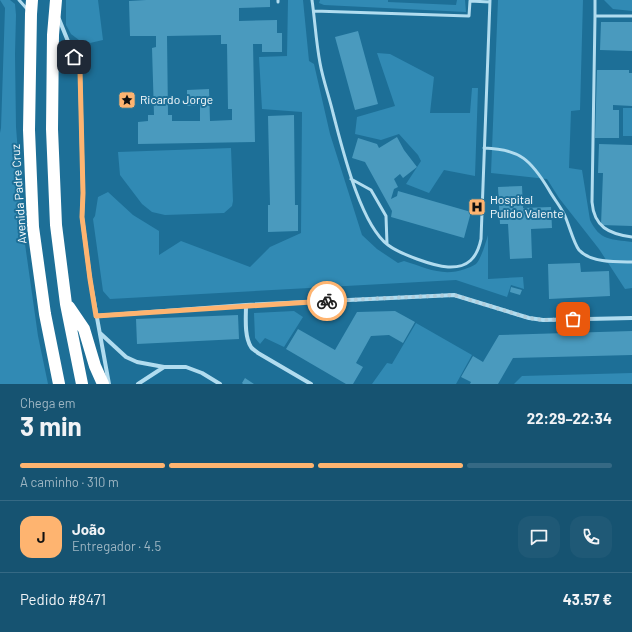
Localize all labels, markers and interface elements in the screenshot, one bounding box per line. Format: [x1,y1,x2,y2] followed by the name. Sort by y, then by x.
[57,40,91,74] pin
[63,46,85,68] icon: home
[117,90,137,110] place icon: Ricardo Jorge
[140,92,213,106] place label: Ricardo Jorge
[8,144,28,244] street label: Avenida Padre Cruz
[490,192,564,220] place label: Hospital Pulido Valente
[467,197,487,217] hospital icon: Hospital Pulido Valente
[307,281,347,321] courier
[316,290,338,312] icon: bike
[556,302,590,336] pin
[562,308,584,330] icon: bag
[20,395,76,411] text: Chega em
[527,409,612,427] text: 22:29–22:34
[20,410,82,441] text: 3 min
[20,474,119,490] text: A caminho · 310 m
[518,516,560,558] button: chat
[570,516,612,558] button: phone
[72,520,105,538] text: João
[37,528,45,546] text: J
[72,538,161,554] text: Entregador · 4.5
[20,590,106,608] text: Pedido #8471
[563,590,612,608] text: 43.57 €

